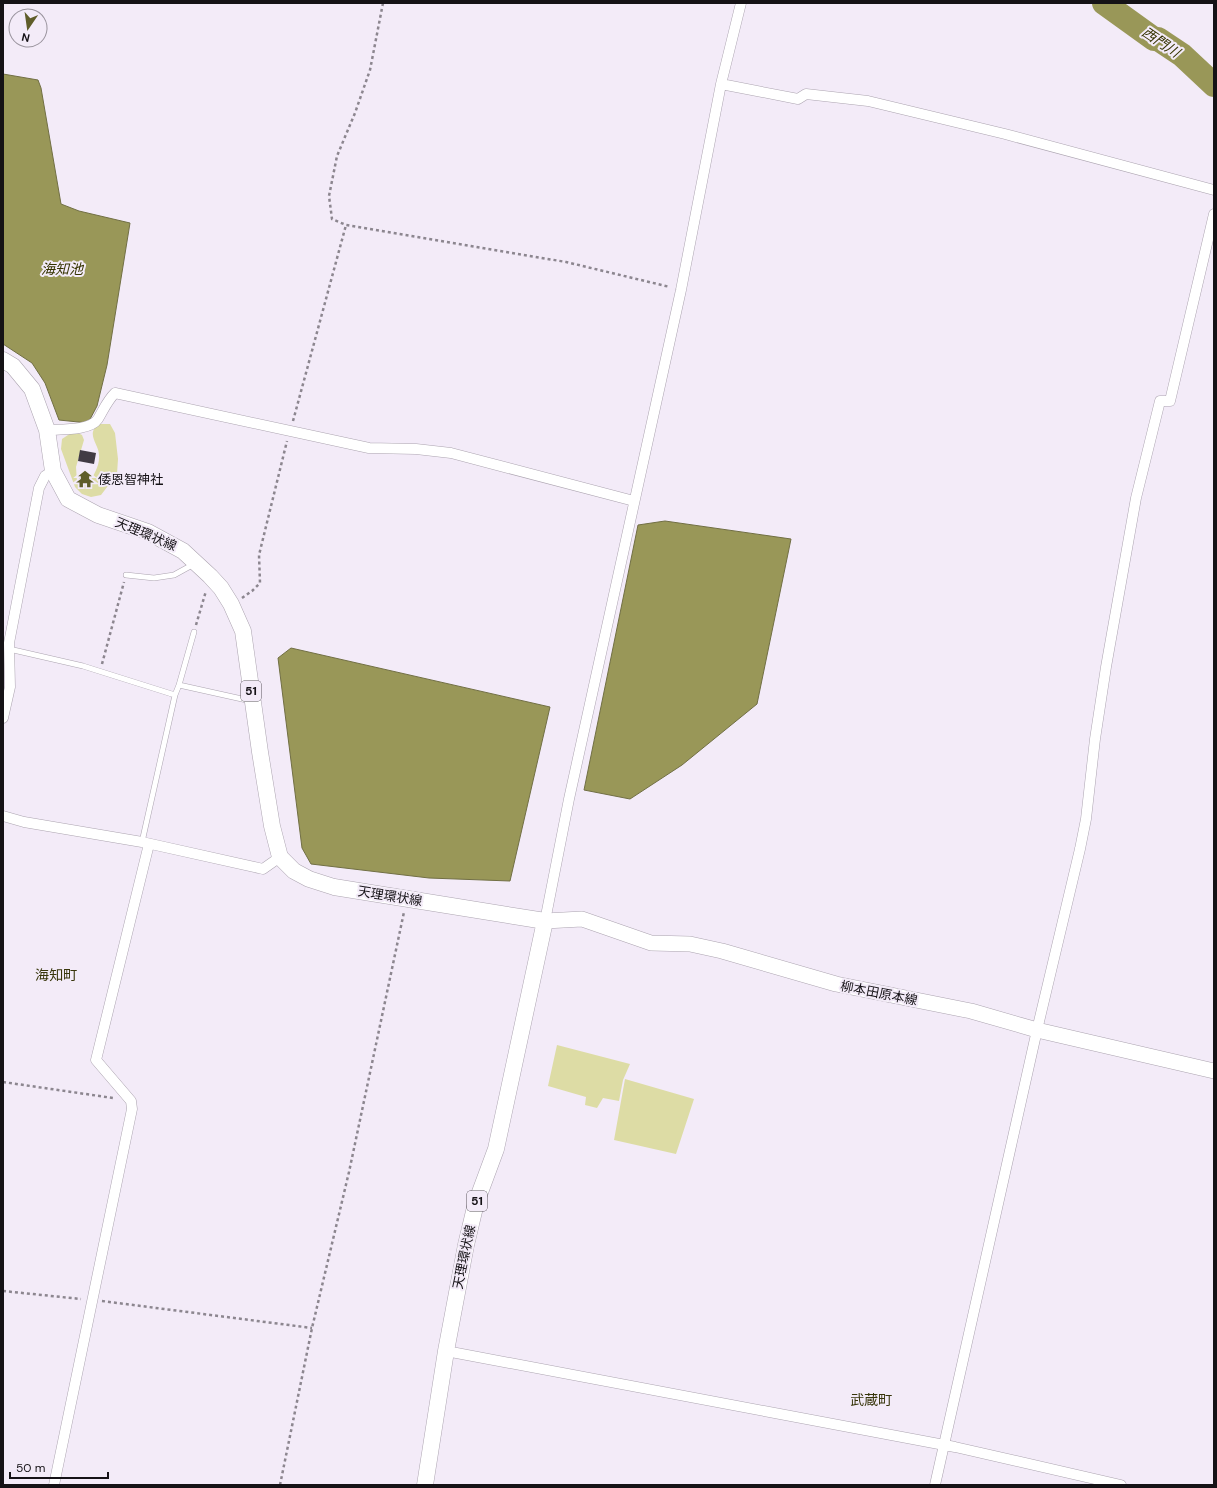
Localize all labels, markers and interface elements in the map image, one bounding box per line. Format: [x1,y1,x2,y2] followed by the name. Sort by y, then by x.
[8,8,48,48] north arrow
[1139,23,1185,62] water label: 西門川
[20,30,31,45] text: N
[41,260,85,278] water label: 海知池
[75,469,95,489] temple icon: 倭恩智神社
[98,471,163,488] place label: 倭恩智神社
[113,513,179,555] street label: 天理環状線
[241,681,261,701] road number: 51
[357,883,423,909] street label: 天理環状線
[35,966,77,984] district label: 海知町
[839,977,919,1009] street label: 柳本田原本線
[467,1191,487,1211] road number: 51
[449,1223,479,1291] street label: 天理環状線
[850,1391,892,1409] district label: 武蔵町
[10,1454,108,1480] scale bar
[16,1460,45,1476] text: 50 m

